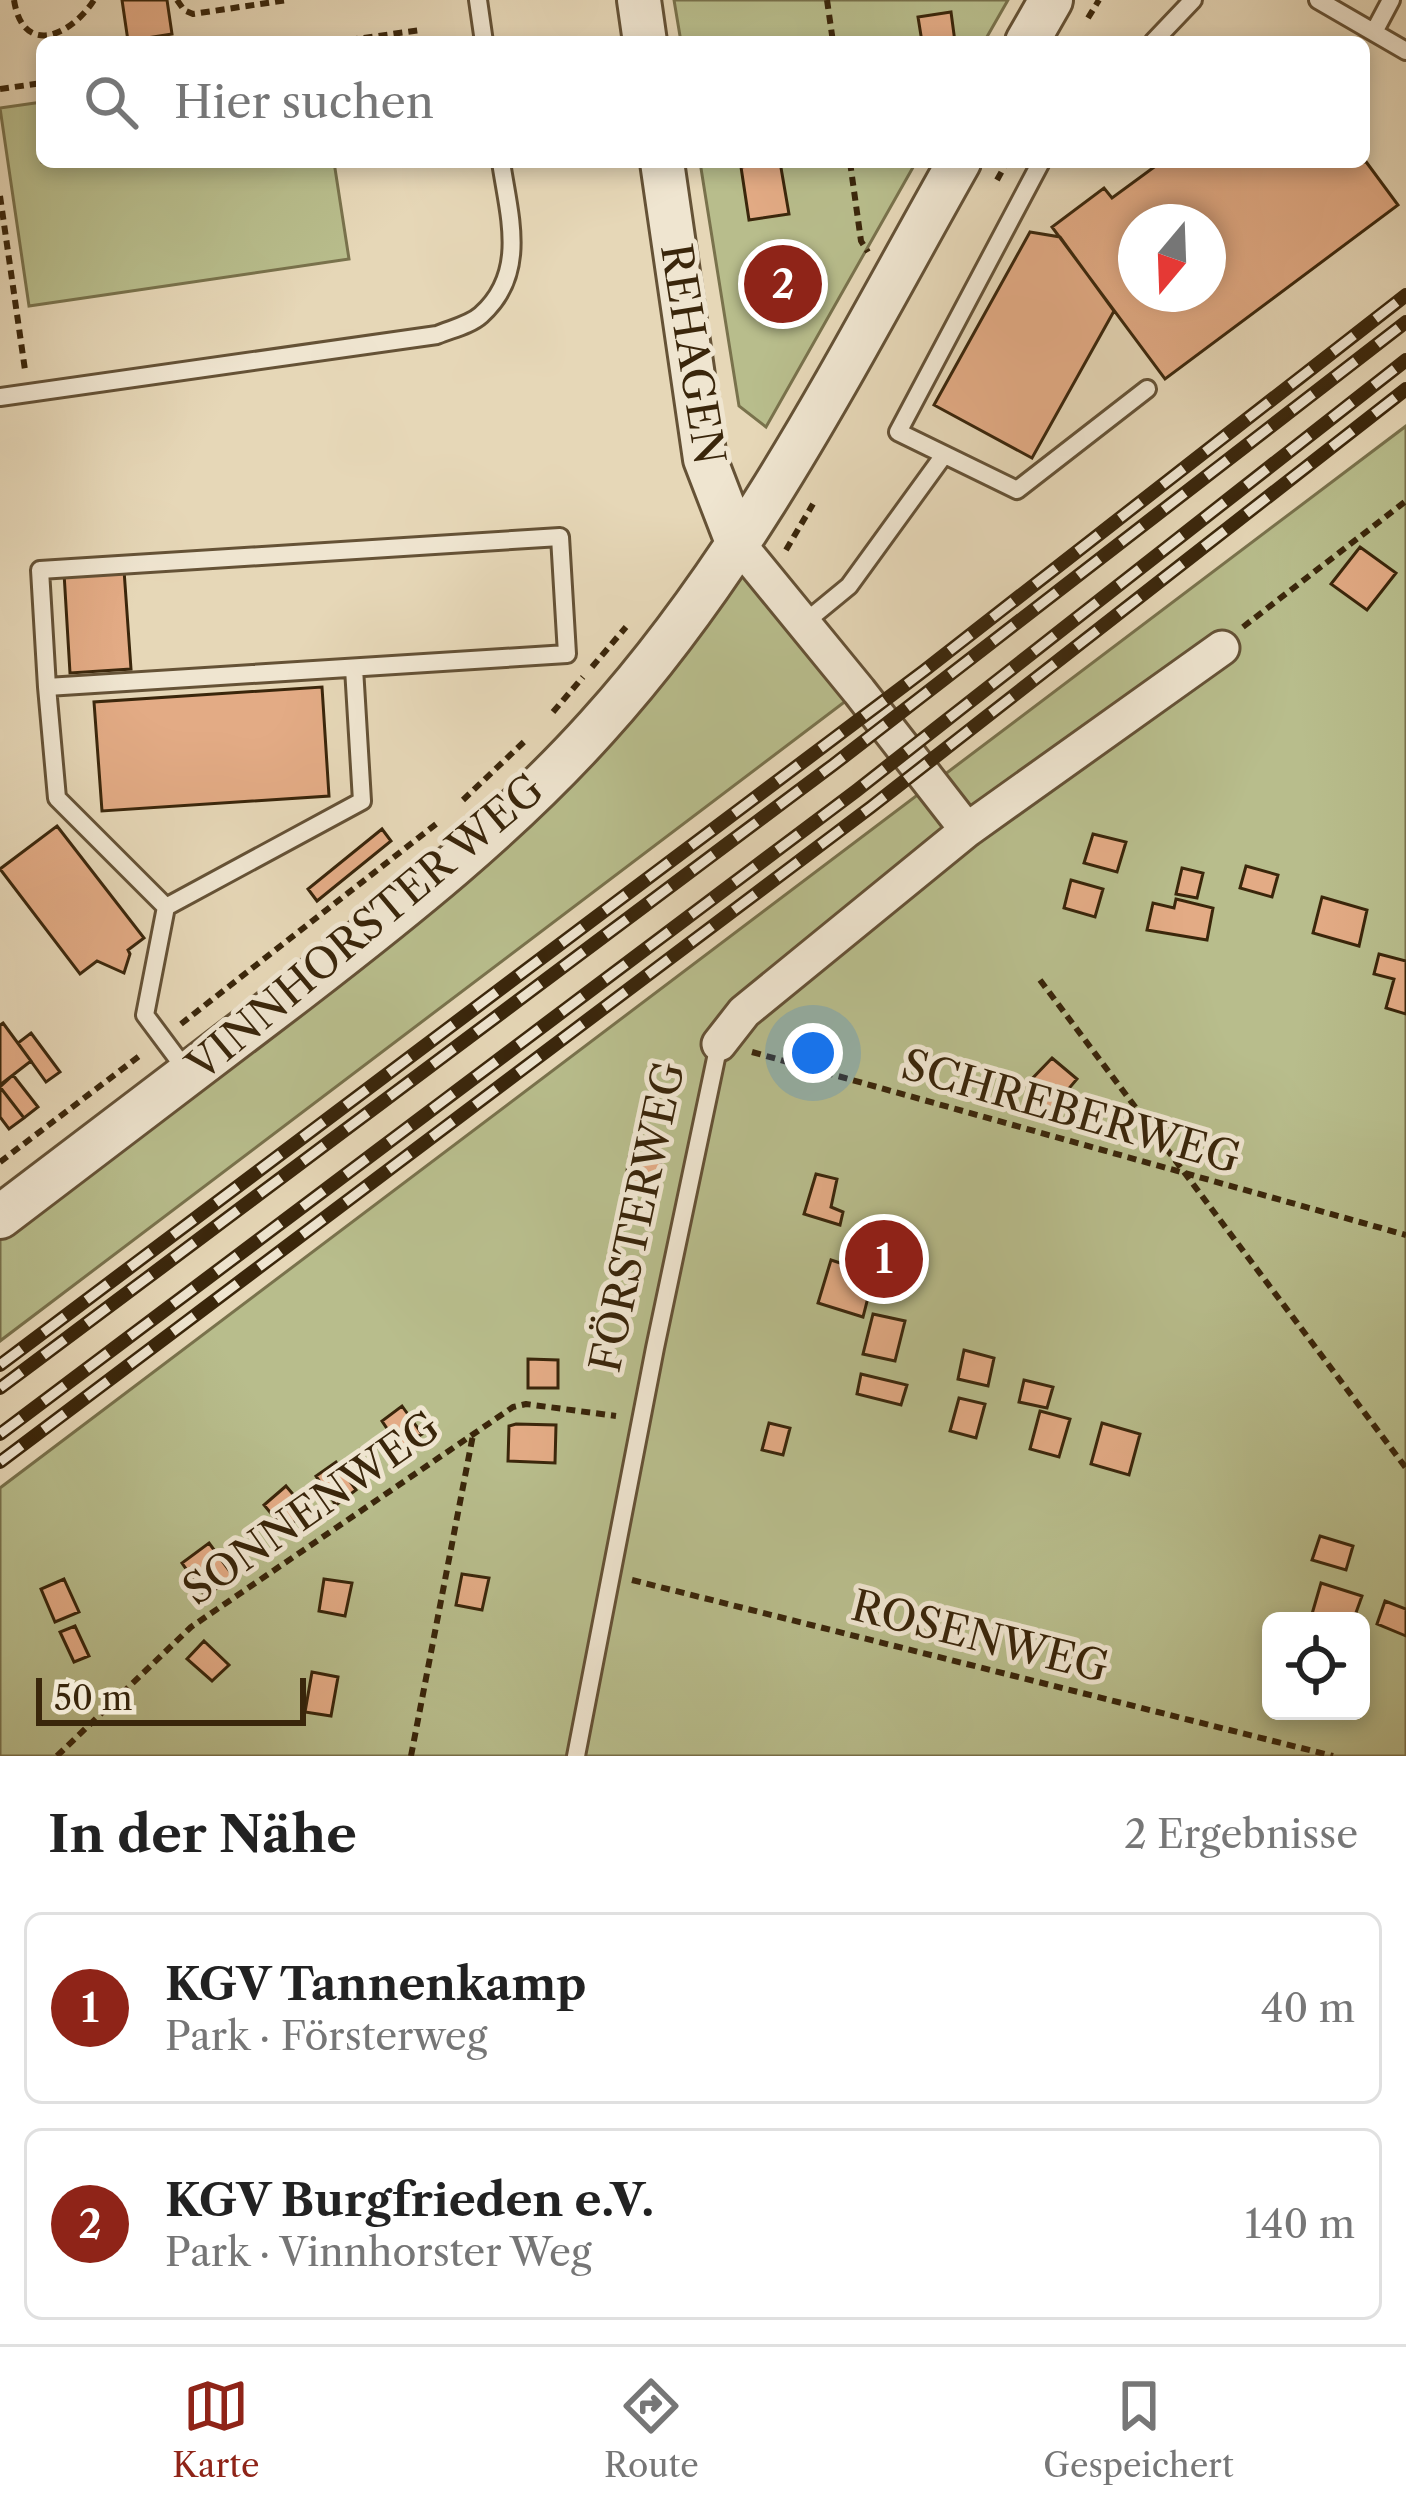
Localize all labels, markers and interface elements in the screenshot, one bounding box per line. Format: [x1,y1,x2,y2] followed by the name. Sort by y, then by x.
[36,36,1370,168] search box
[78,69,144,135] icon: search
[174,74,434,130] text: Hier suchen
[1118,204,1226,312] north arrow
[744,239,822,329] pin: 2
[650,240,736,468] street label: REHAGEN
[176,763,554,1092] street label: VINNHORSTER WEG
[783,1023,843,1083] your location
[896,1038,1246,1184] street label: SCHREBERWEG
[579,1057,695,1377] street label: FÖRSTERWEG
[845,1214,923,1304] pin: 1
[173,1400,449,1616] street label: SONNENWEG
[846,1579,1114,1693] street label: ROSENWEG
[1262,1612,1370,1720] map controls
[1262,1612,1370,1720] button: locate
[36,1672,306,1725] scale bar
[54,1678,132,1719] text: 50 m
[48,1803,357,1865] text: In der Nähe
[1124,1810,1358,1858] text: 2 Ergebnisse
[165,1956,586,2012] text: KGV Tannenkamp
[81,1984,99,2032] text: 1
[1261,1984,1355,2032] text: 40 m
[165,2012,487,2060] text: Park · Försterweg
[165,2172,654,2228] text: KGV Burgfrieden e.V.
[78,2200,102,2248] text: 2
[1245,2200,1355,2248] text: 140 m
[165,2228,592,2276] text: Park · Vinnhorster Weg
[172,2373,259,2486] tab: Karte
[604,2373,699,2486] tab: Route
[1043,2373,1234,2486] tab: Gespeichert

